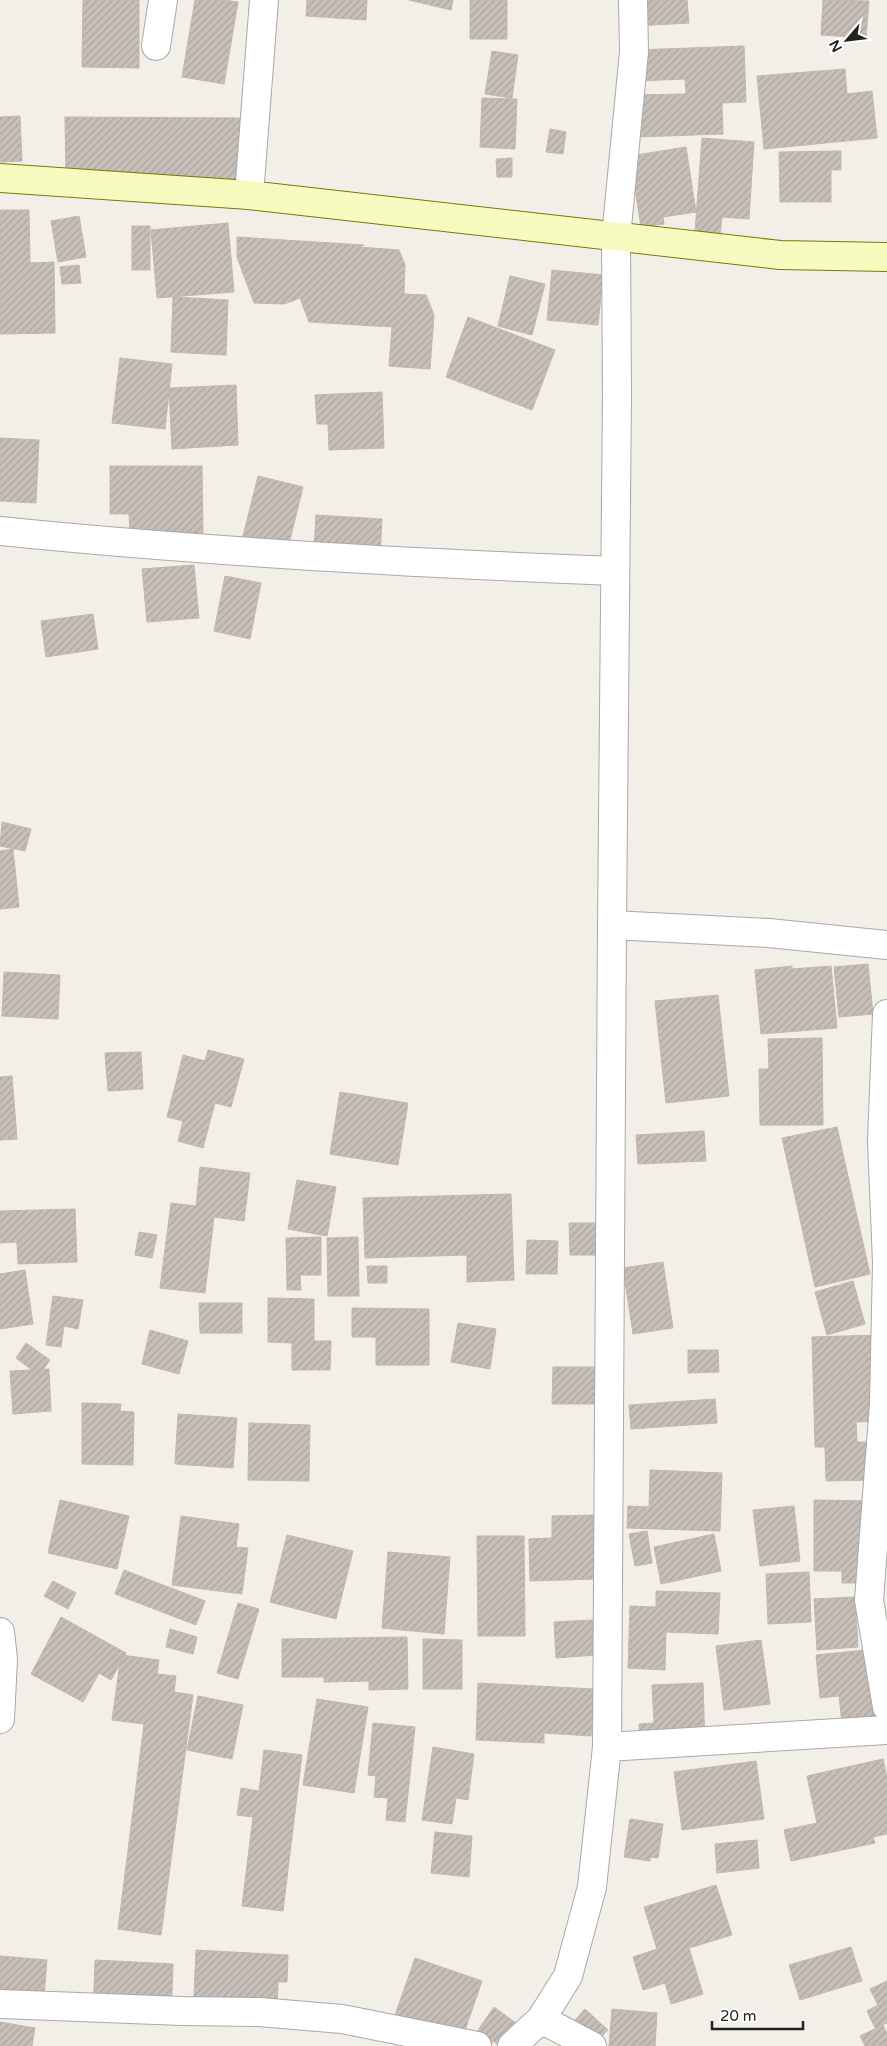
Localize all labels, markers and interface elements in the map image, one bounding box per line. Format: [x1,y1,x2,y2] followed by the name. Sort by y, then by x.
[822,15,872,65] north arrow
[826,37,846,55] text: N
[712,1998,803,2030] scale bar
[720,2007,757,2025] text: 20 m

